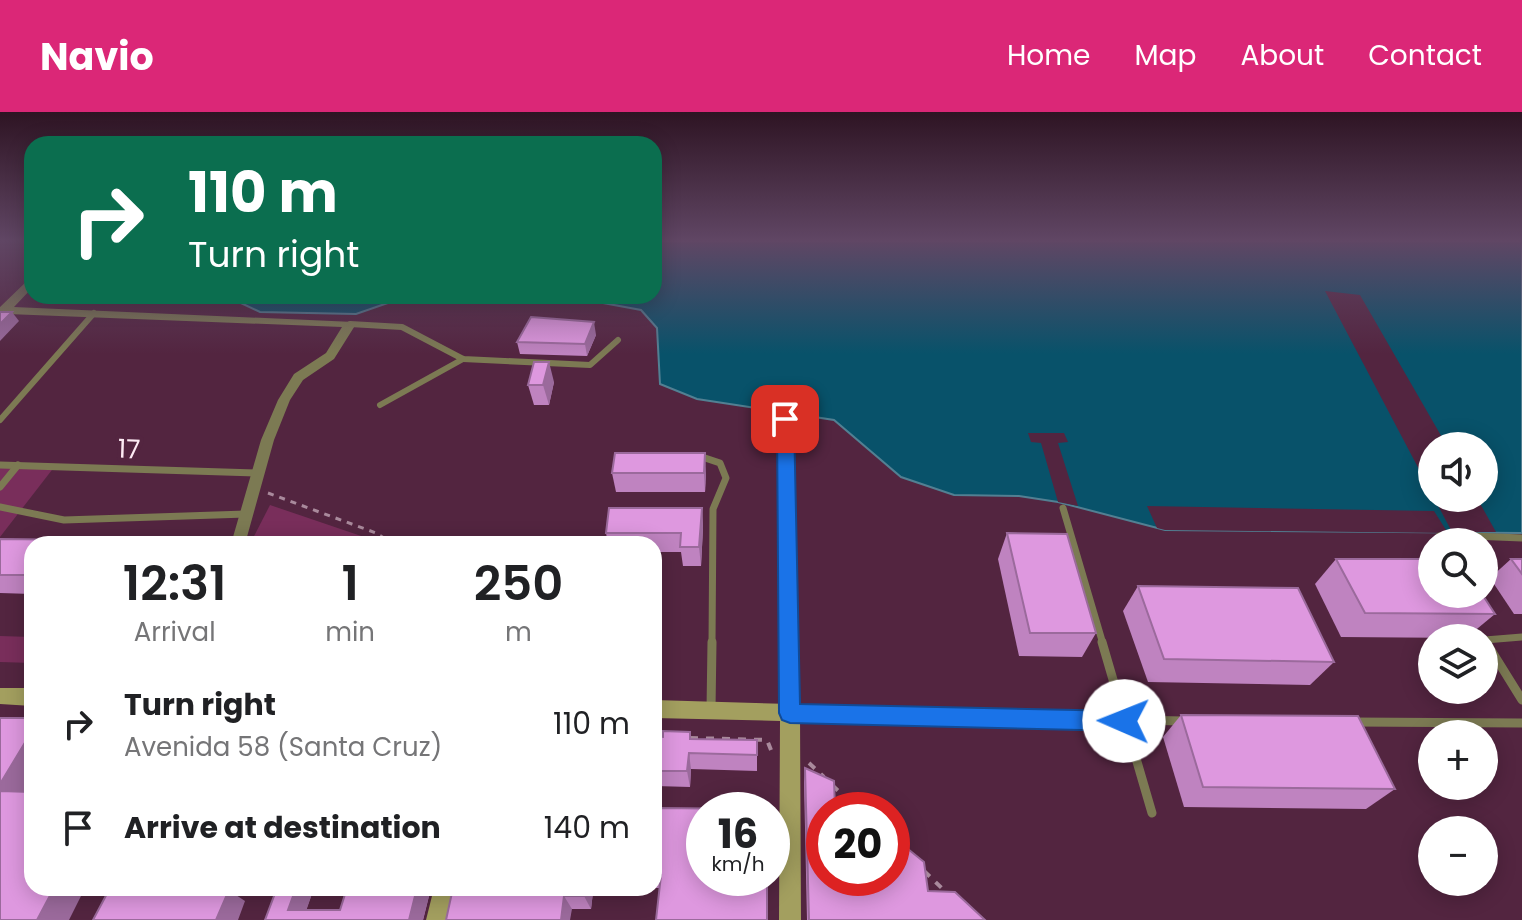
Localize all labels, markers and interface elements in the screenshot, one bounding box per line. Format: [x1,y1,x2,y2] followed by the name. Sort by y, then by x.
[40,30,154,83] text: Navio
[1007,36,1090,75] text: Home
[1134,36,1196,75] text: Map
[1240,36,1324,75] text: About
[1368,36,1482,75] text: Contact
[188,153,338,232] text: 110 m
[56,168,160,272] icon: right
[188,229,359,280] text: Turn right
[751,385,819,453] pin
[763,397,807,441] icon: arrive
[117,431,141,467] street label: 17
[1418,432,1498,896] map controls
[1418,432,1498,512] button: sound
[1418,528,1498,608] button: search
[123,550,226,617] text: 12:31
[341,550,359,617] text: 1
[474,550,563,617] text: 250
[134,614,216,650] text: Arrival
[325,614,375,650] text: min
[505,614,532,650] text: m
[1418,624,1498,704] button: layers
[1082,679,1166,763] position arrow
[124,683,276,726] text: Turn right
[56,702,100,746] icon: right
[553,702,630,745] text: 110 m
[1418,720,1498,800] button: +
[124,729,442,765] text: Avenida 58 (Santa Cruz)
[806,792,910,896] speed limit sign: 20
[56,806,100,850] icon: arrive
[124,806,441,849] text: Arrive at destination
[544,806,630,849] text: 140 m
[718,806,758,862] text: 16
[1418,816,1498,896] button: −
[711,850,765,878] text: km/h

